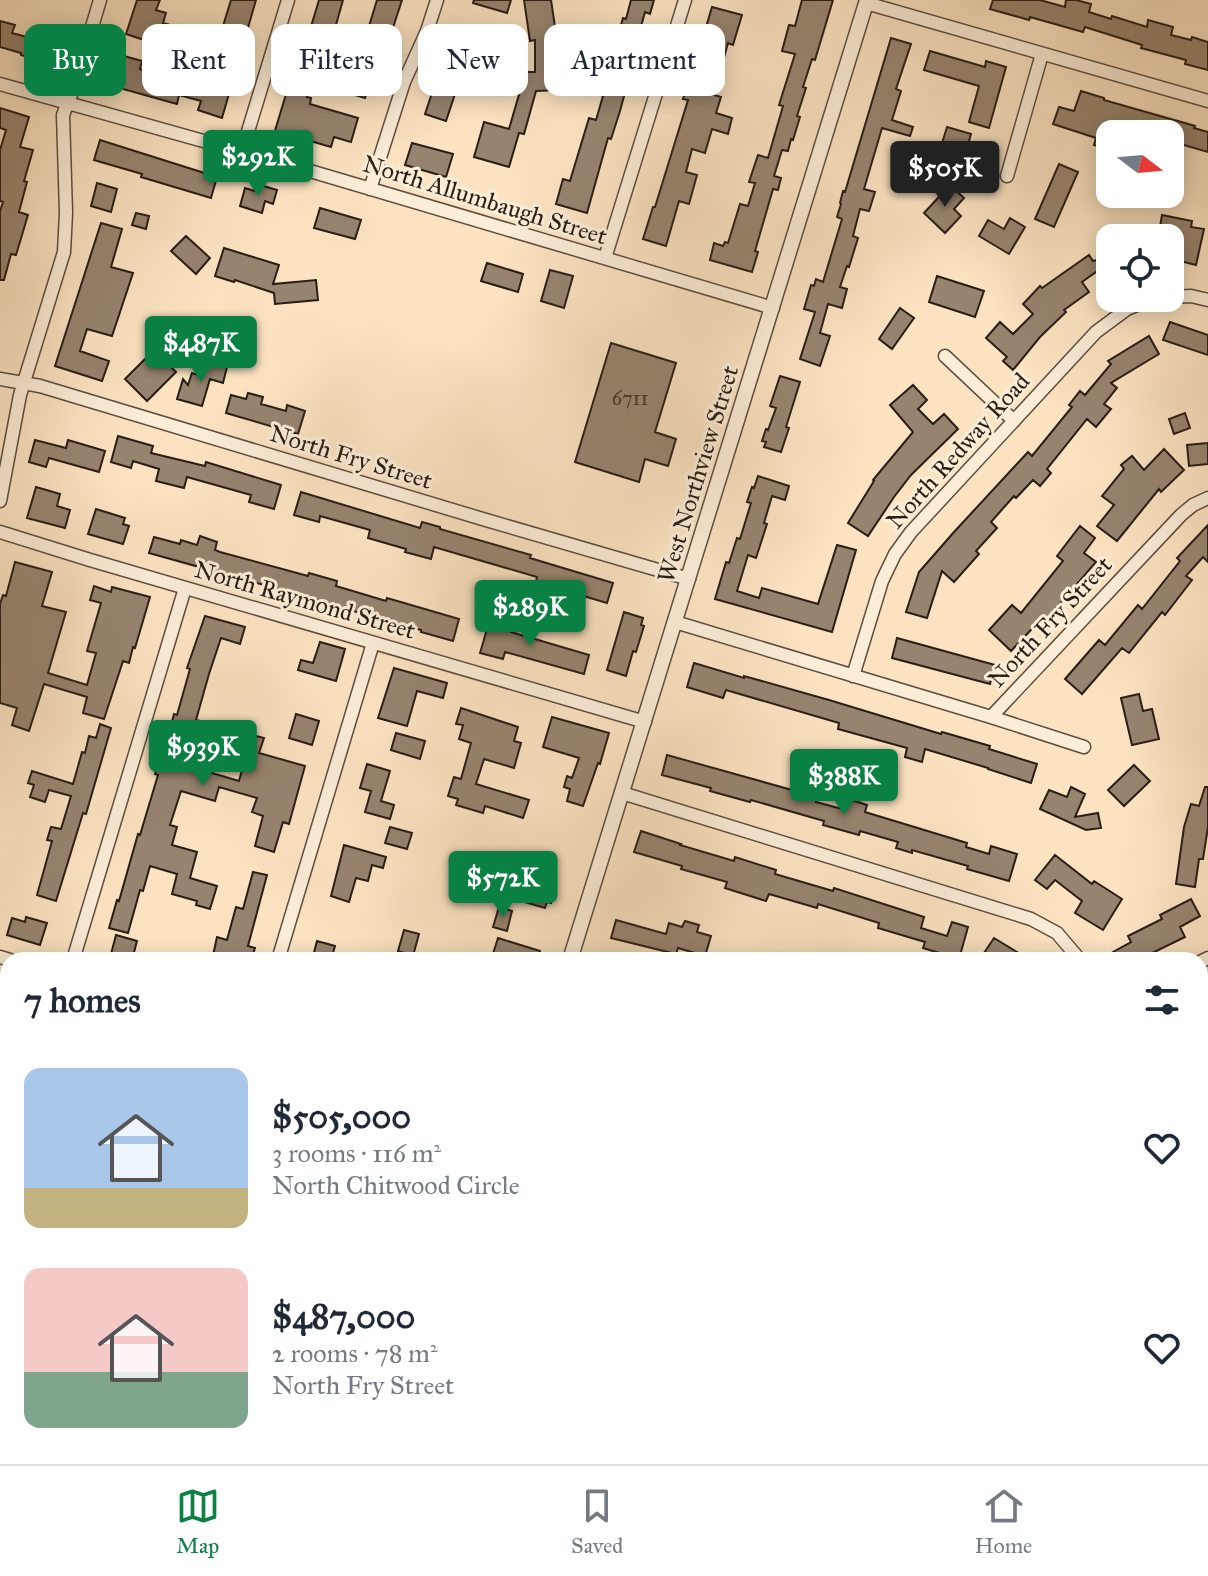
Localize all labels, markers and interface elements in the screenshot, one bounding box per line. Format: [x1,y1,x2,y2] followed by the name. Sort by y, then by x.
[24,24,126,96] chip: Buy
[142,24,255,96] chip: Rent
[271,24,402,96] chip: Filters
[418,24,528,96] chip: New
[544,24,725,96] chip: Apartment
[1096,120,1184,208] north arrow
[1096,120,1184,312] map controls
[202,130,314,198] pin: $292K
[221,140,295,172] text: $292K
[889,141,1001,209] pin: $505K
[359,149,611,252] street label: North Allumbaugh Street
[908,151,982,183] text: $505K
[1096,224,1184,312] button: locate
[145,316,257,384] pin: $487K
[163,326,239,358] text: $487K
[651,361,745,586] street label: West Northview Street
[880,367,1036,535] street label: North Redway Road
[612,386,648,410] house number: 6711
[266,418,436,496] street label: North Fry Street
[982,550,1119,694] street label: North Fry Street
[191,554,419,646] street label: North Raymond Street
[474,580,586,648] pin: $289K
[493,590,567,622] text: $289K
[147,720,259,788] pin: $939K
[167,730,239,762] text: $939K
[788,749,900,817] pin: $388K
[808,759,880,791] text: $388K
[447,851,559,919] pin: $572K
[467,861,539,893] text: $572K
[1140,978,1184,1022] icon: filters
[24,980,141,1021] text: 7 homes
[272,1096,411,1137] text: $505,000
[88,1100,184,1196] icon: home
[1140,1126,1184,1170] icon: heart
[272,1137,441,1169] text: 3 rooms · 116 m²
[272,1169,520,1201] text: North Chitwood Circle
[272,1296,415,1337] text: $487,000
[88,1300,184,1396] icon: home
[1140,1326,1184,1370] icon: heart
[272,1337,437,1369] text: 2 rooms · 78 m²
[272,1369,454,1401] text: North Fry Street
[176,1484,220,1559] tab: Map
[571,1484,623,1559] tab: Saved
[975,1484,1032,1559] tab: Home

